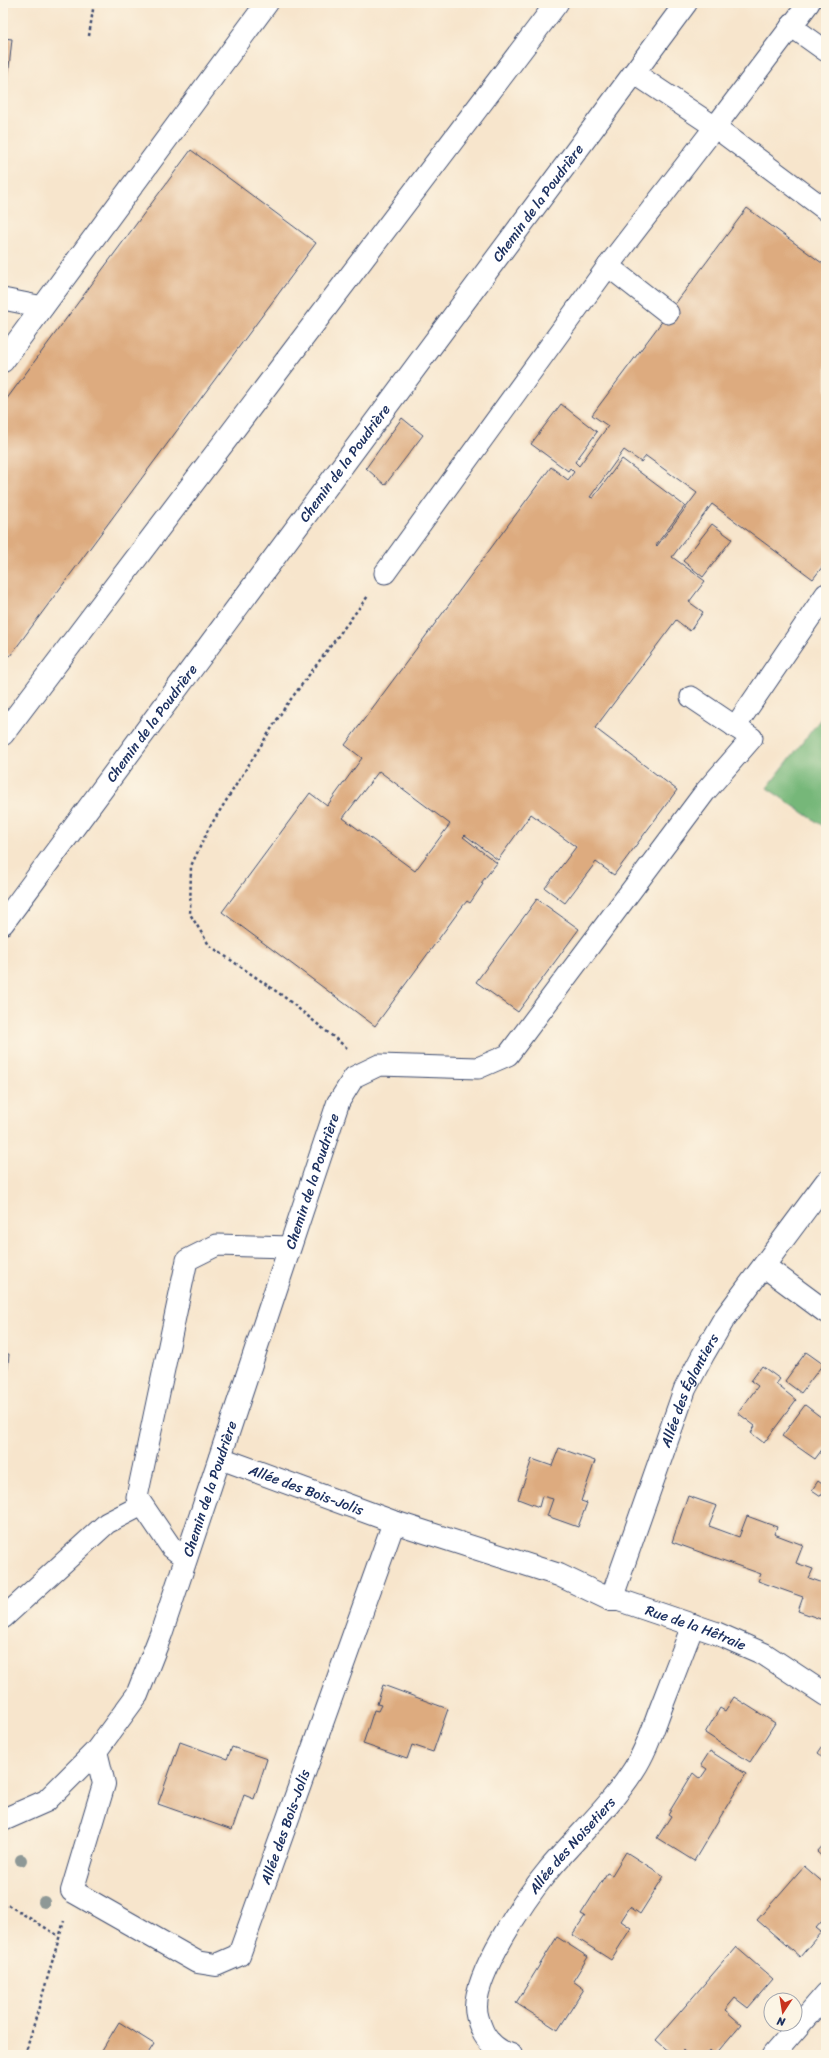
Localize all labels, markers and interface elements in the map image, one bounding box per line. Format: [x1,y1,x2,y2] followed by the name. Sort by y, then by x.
[485,138,590,267] street label: Chemin de la Poudrière
[292,398,397,527] street label: Chemin de la Poudrière
[99,659,204,788] street label: Chemin de la Poudrière
[278,1110,346,1252] street label: Chemin de la Poudrière
[653,1328,726,1452] street label: Allée des Églantiers
[175,1417,244,1560] street label: Chemin de la Poudrière
[245,1457,368,1522] street label: Allée des Bois-Jolis
[642,1597,750,1657] street label: Rue de la Hêtraie
[253,1765,317,1889] street label: Allée des Bois-Jolis
[521,1791,622,1900] street label: Allée des Noisetiers
[763,1992,803,2032] north arrow
[775,2011,788,2032] text: N

